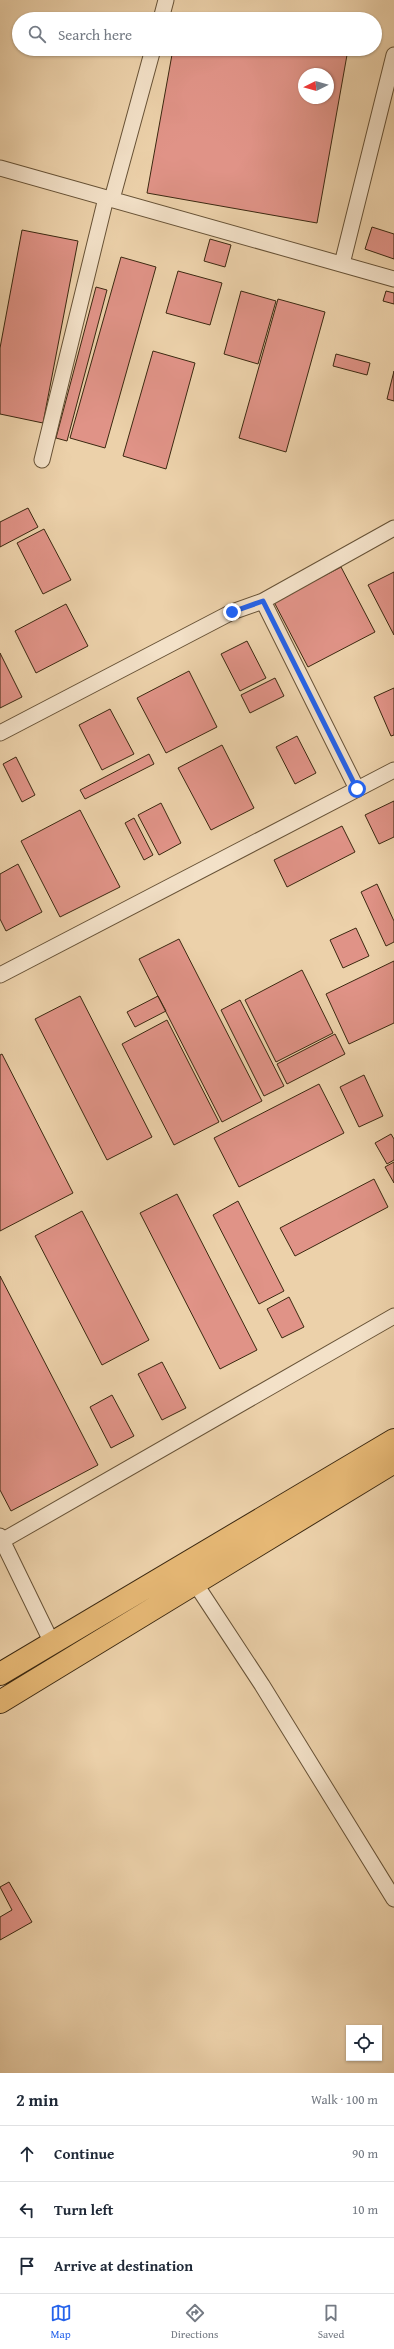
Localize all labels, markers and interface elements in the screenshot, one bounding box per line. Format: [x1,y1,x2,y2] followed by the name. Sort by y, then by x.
[12,12,382,56] search box
[26,23,48,45] icon: search
[58,24,132,45] text: Search here
[298,68,334,104] north arrow
[223,603,241,621] route end
[348,780,366,798] route start
[346,2025,382,2061] map controls
[346,2025,382,2061] button: locate
[16,2087,58,2112] text: 2 min
[311,2090,378,2109] text: Walk · 100 m
[16,2143,38,2165] icon: ahead
[54,2143,115,2164] text: Continue
[352,2144,378,2163] text: 90 m
[16,2199,38,2221] icon: left
[54,2199,113,2220] text: Turn left
[352,2200,378,2219] text: 10 m
[16,2255,38,2277] icon: arrive
[54,2255,193,2276] text: Arrive at destination
[50,2302,72,2342] tab: Map
[171,2302,218,2342] tab: Directions
[318,2302,344,2342] tab: Saved

